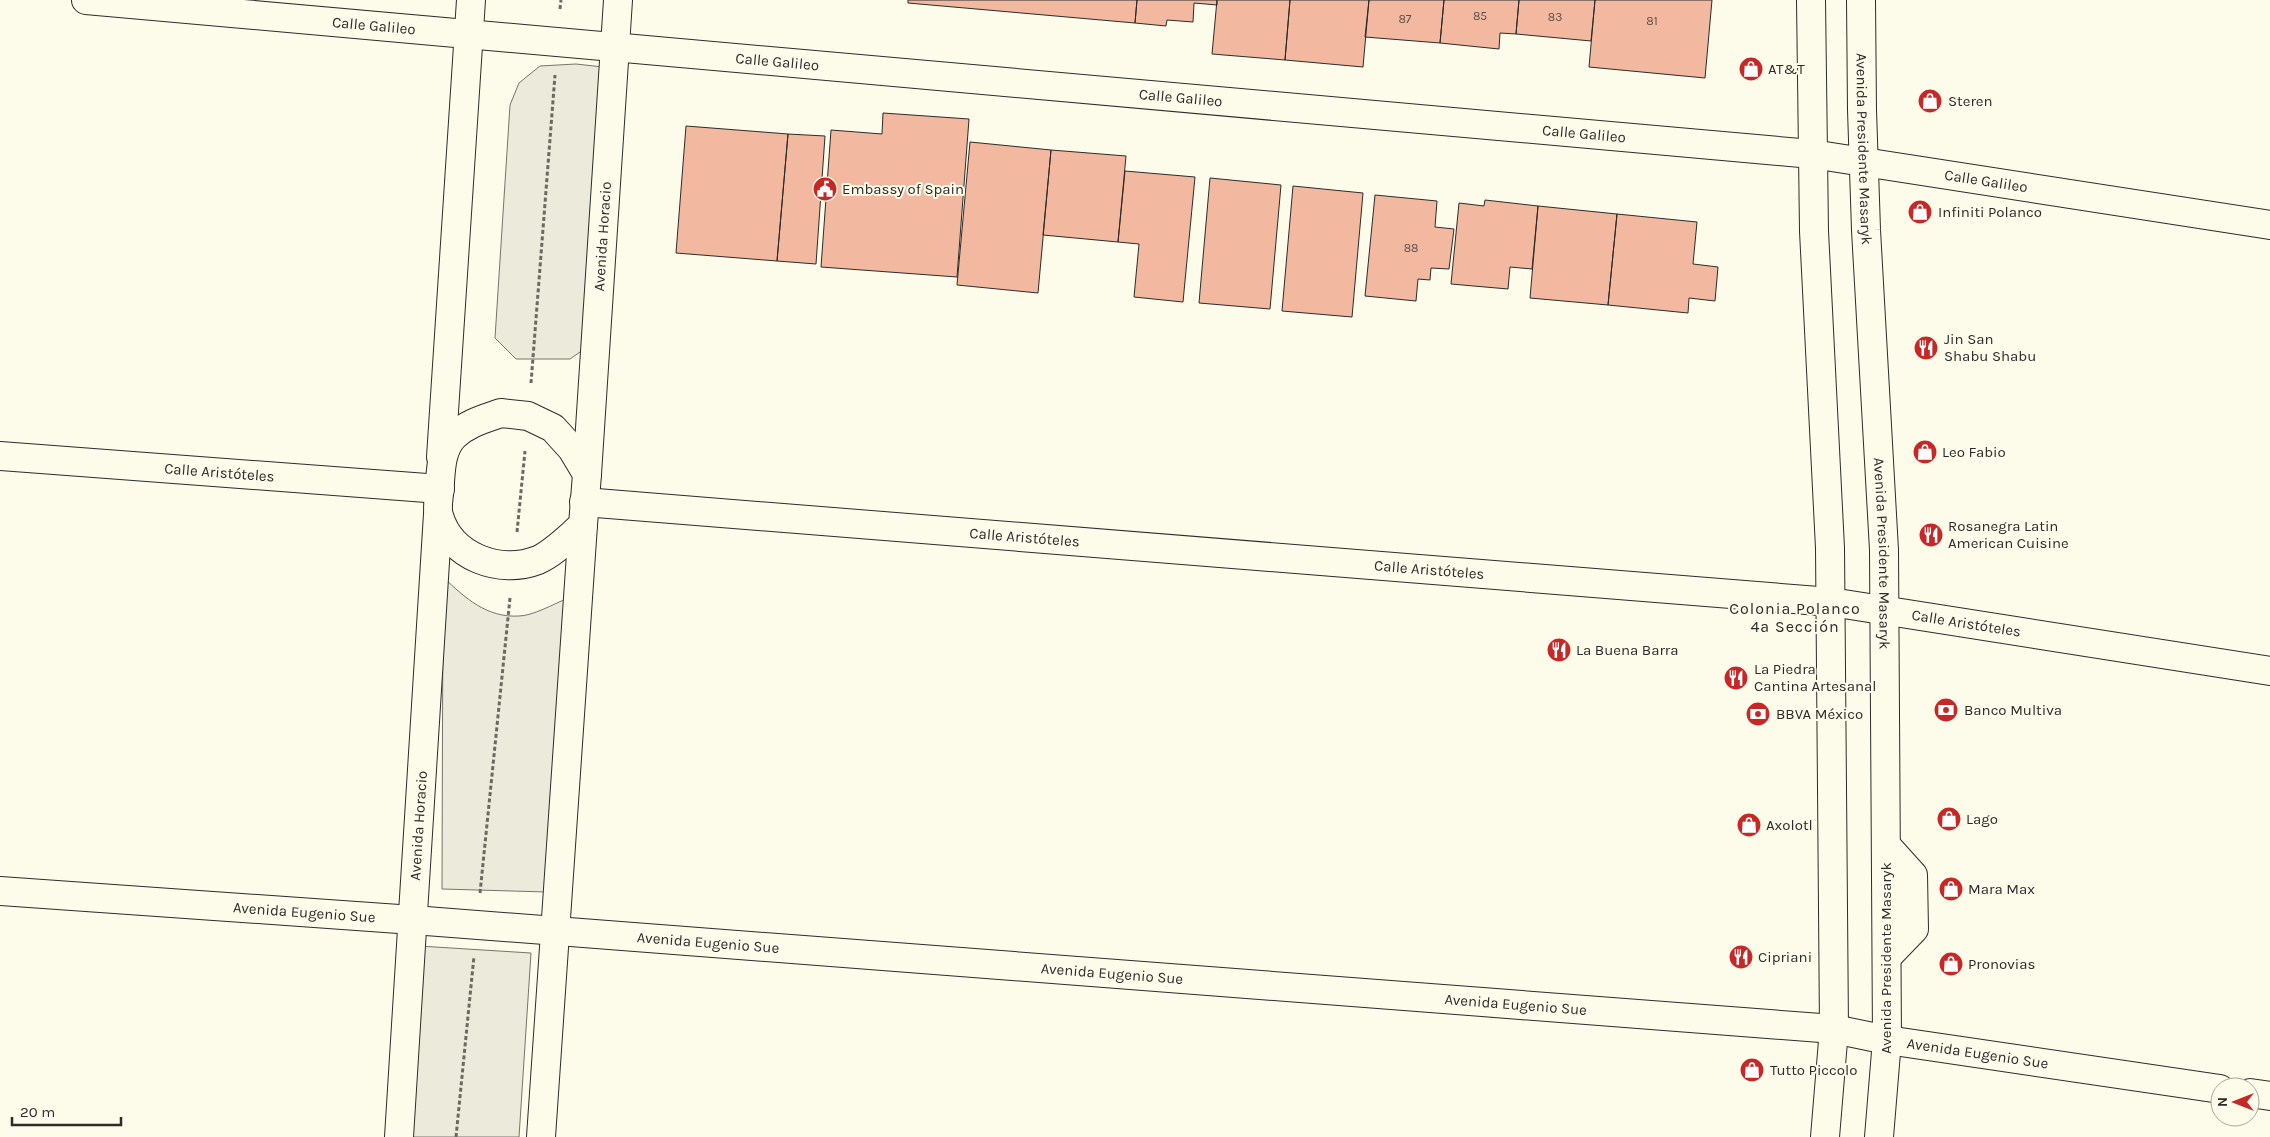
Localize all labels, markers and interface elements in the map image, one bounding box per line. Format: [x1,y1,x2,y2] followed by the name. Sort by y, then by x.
[1473,9,1487,23] house number: 85
[1548,10,1562,24] house number: 83
[1398,12,1412,26] house number: 87
[331,13,416,38] street label: Calle Galileo
[1646,14,1658,28] house number: 81
[735,49,820,74] street label: Calle Galileo
[1852,53,1876,246] street label: Avenida Presidente Masaryk
[1738,56,1764,82] shop icon: AT&T
[1768,60,1805,78] place label: AT&T
[1138,85,1223,110] street label: Calle Galileo
[1917,88,1943,114] shop icon: Steren
[1948,92,1993,110] place label: Steren
[1541,121,1627,146] street label: Calle Galileo
[1943,166,2029,196] street label: Calle Galileo
[812,176,838,202] public building icon: Embassy of Spain
[842,180,964,198] place label: Embassy of Spain
[590,181,615,292] street label: Avenida Horacio
[1907,199,1933,225] shop icon: Infiniti Polanco
[1938,203,2042,221] place label: Infiniti Polanco
[1404,241,1418,255] house number: 88
[1944,330,2036,365] place label: Jin San Shabu Shabu
[1913,335,1939,361] restaurant icon: Jin San Shabu Shabu
[1912,439,1938,465] shop icon: Leo Fabio
[1942,443,2006,461] place label: Leo Fabio
[1870,457,1894,650] street label: Avenida Presidente Masaryk
[164,459,275,486] street label: Calle Aristóteles
[1948,517,2069,552] place label: Rosanegra Latin American Cuisine
[1918,522,1944,548] restaurant icon: Rosanegra Latin American Cuisine
[969,524,1080,551] street label: Calle Aristóteles
[1373,556,1485,583] street label: Calle Aristóteles
[1729,599,1861,636] district label: Colonia Polanco 4ª Sección
[1910,606,2022,641] street label: Calle Aristóteles
[1546,637,1572,663] restaurant icon: La Buena Barra
[1576,641,1679,659] place label: La Buena Barra
[1754,660,1877,695] place label: La Piedra Cantina Artesanal
[1723,665,1749,691] restaurant icon: La Piedra Cantina Artesanal
[1933,697,1959,723] bank icon: Banco Multiva
[1745,701,1771,727] bank icon: BBVA México
[1964,701,2062,719] place label: Banco Multiva
[1776,705,1863,723] place label: BBVA México
[406,770,431,881] street label: Avenida Horacio
[1936,806,1962,832] shop icon: Lago
[1966,810,1998,828] place label: Lago
[1736,812,1762,838] shop icon: Axolotl
[1766,816,1813,834] place label: Axolotl
[1877,862,1895,1054] street label: Avenida Presidente Masaryk
[1938,876,1964,902] shop icon: Mara Max
[1968,880,2035,898] place label: Mara Max
[232,898,376,926] street label: Avenida Eugenio Sue
[636,928,780,957] street label: Avenida Eugenio Sue
[1728,944,1754,970] restaurant icon: Cipriani
[1758,948,1812,966] place label: Cipriani
[1938,951,1964,977] shop icon: Pronovias
[1968,955,2035,973] place label: Pronovias
[1040,959,1184,988] street label: Avenida Eugenio Sue
[1444,990,1588,1019] street label: Avenida Eugenio Sue
[1906,1034,2050,1073] street label: Avenida Eugenio Sue
[1739,1057,1765,1083] shop icon: Tutto Piccolo
[1770,1061,1857,1079] place label: Tutto Piccolo
[2210,1077,2260,1127] north arrow
[12,1094,121,1126] scale bar
[2214,1097,2231,1107] text: N
[20,1103,55,1121] text: 20 m

